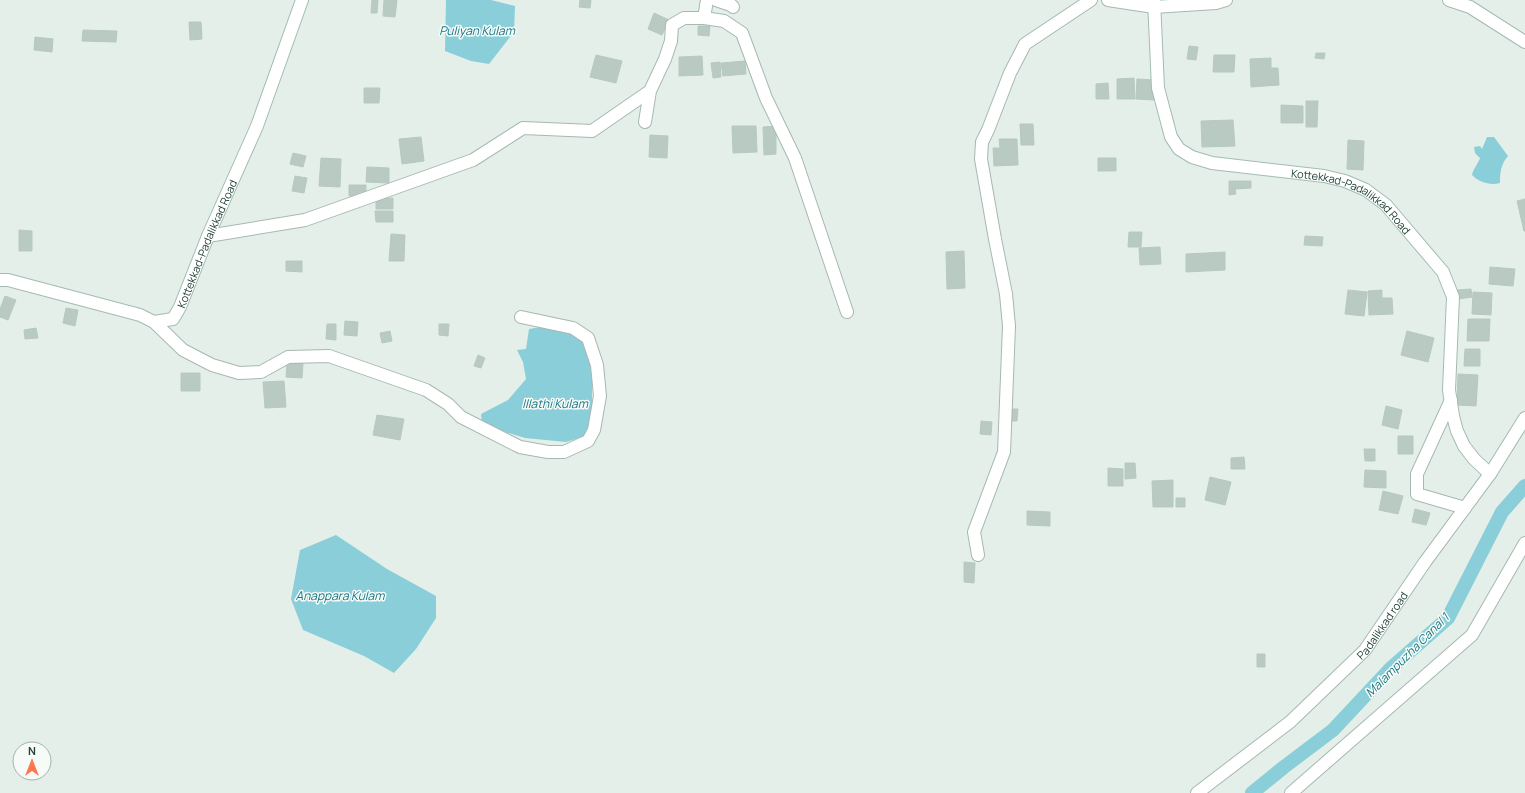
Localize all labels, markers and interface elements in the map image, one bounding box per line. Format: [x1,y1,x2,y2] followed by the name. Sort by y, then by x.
[439,22,516,39] water label: Puliyan Kulam
[1290,165,1415,237] street label: Kottekkad-Padalikkad Road
[173,177,240,310] street label: Kottekkad-Padalikkad Road
[522,395,589,412] water label: Illathi Kulam
[296,587,385,604] water label: Anappara Kulam
[1353,588,1410,662] street label: Padalikkad road
[1361,608,1454,701] water label: Malampuzha Canal 1
[12,741,52,781] north arrow
[28,743,36,758] text: N

